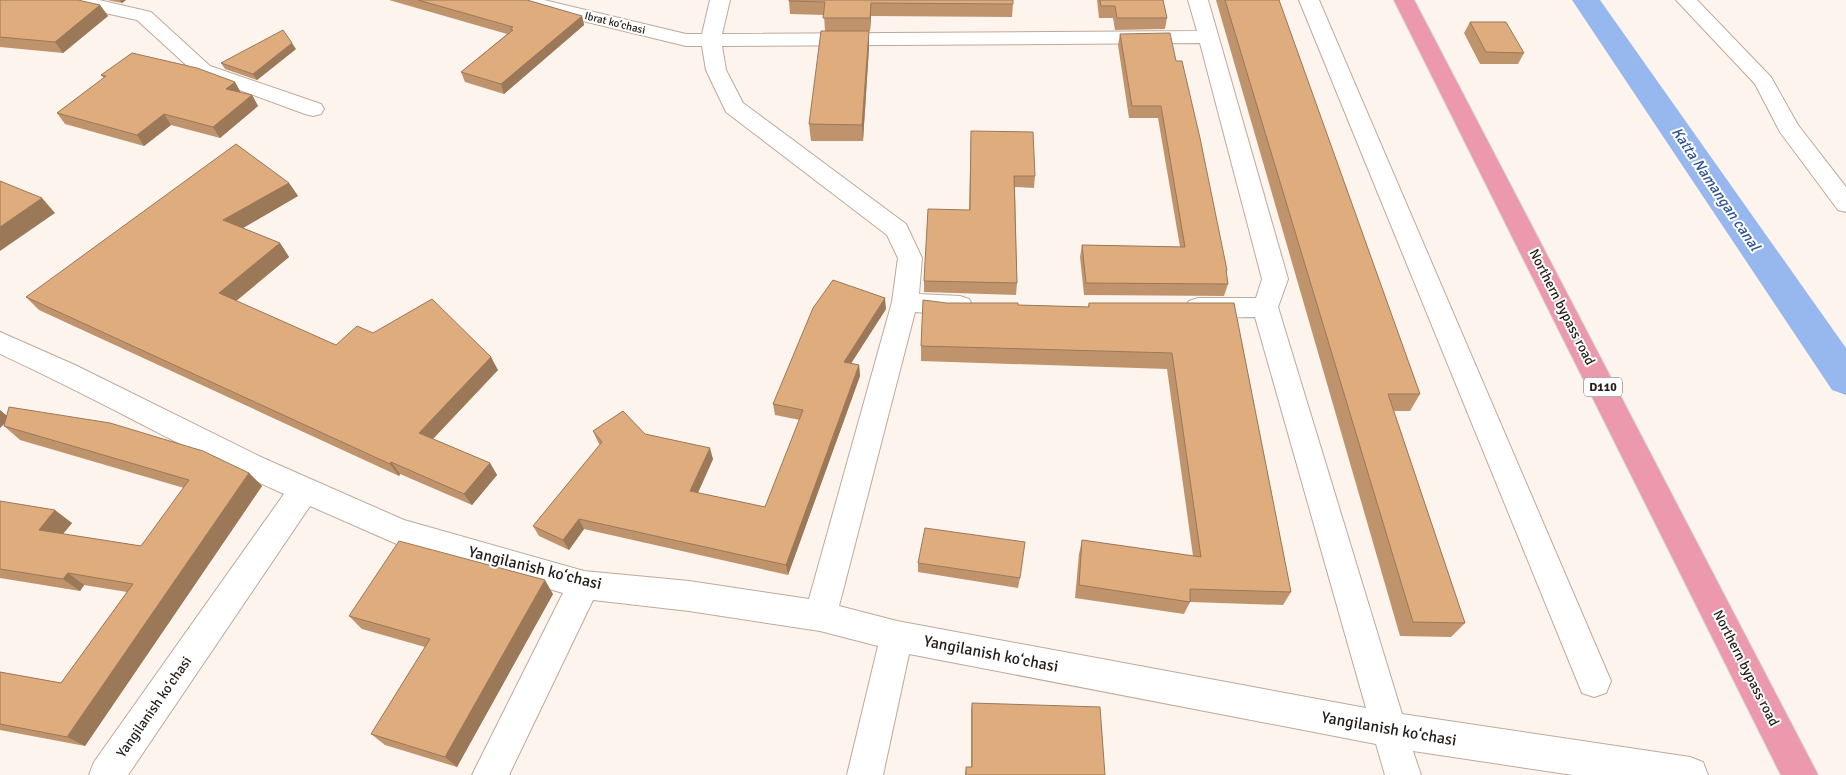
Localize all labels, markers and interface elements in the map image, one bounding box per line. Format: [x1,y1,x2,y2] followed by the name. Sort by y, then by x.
[583,9,647,37] street label: Ibrat koʻchasi
[1668,124,1765,256] water label: Katta Namangan canal
[1525,246,1599,368] street label: Northern bypass road
[1584,378,1622,397] road number: D110
[466,542,604,594] street label: Yangilanish koʻchasi
[1709,607,1783,729] street label: Northern bypass road
[922,631,1060,677] street label: Yangilanish koʻchasi
[113,653,195,761] street label: Yangilanish koʻchasi
[1320,707,1458,751] street label: Yangilanish koʻchasi

